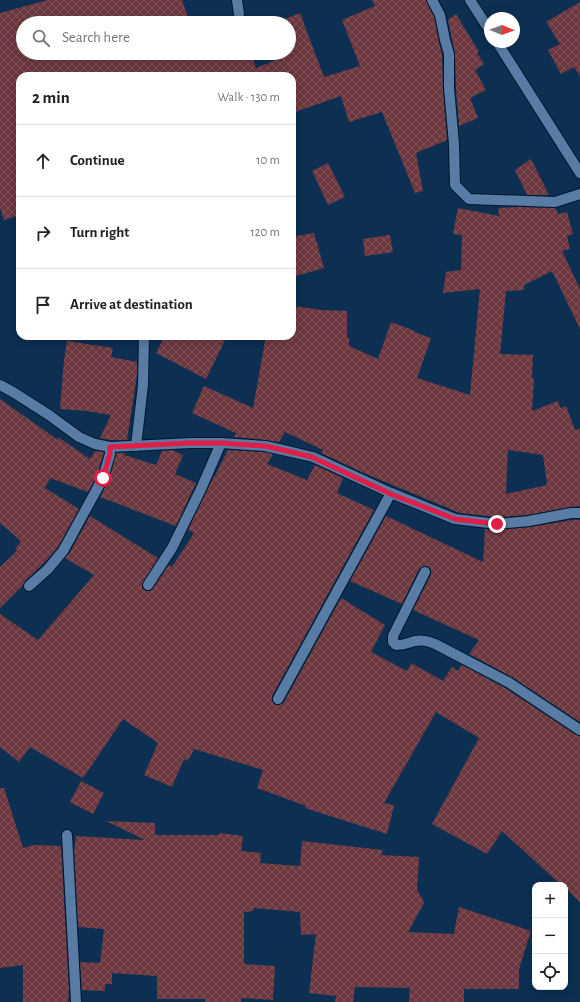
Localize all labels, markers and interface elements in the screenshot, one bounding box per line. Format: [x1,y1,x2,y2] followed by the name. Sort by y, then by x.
[484,12,520,48] north arrow
[16,16,296,60] search box
[30,27,52,49] icon: search
[62,30,130,45] text: Search here
[32,89,70,106] text: 2 min
[217,91,280,104] text: Walk · 130 m
[32,150,54,172] icon: ahead
[70,153,125,168] text: Continue
[256,154,280,167] text: 10 m
[32,222,54,244] icon: right
[70,225,129,240] text: Turn right
[250,226,280,239] text: 120 m
[32,294,54,316] icon: arrive
[70,297,193,312] text: Arrive at destination
[94,469,112,487] route start
[488,515,506,533] route end
[532,882,568,990] map controls
[532,882,568,918] button: +
[532,918,568,954] button: −
[532,954,568,990] button: locate

